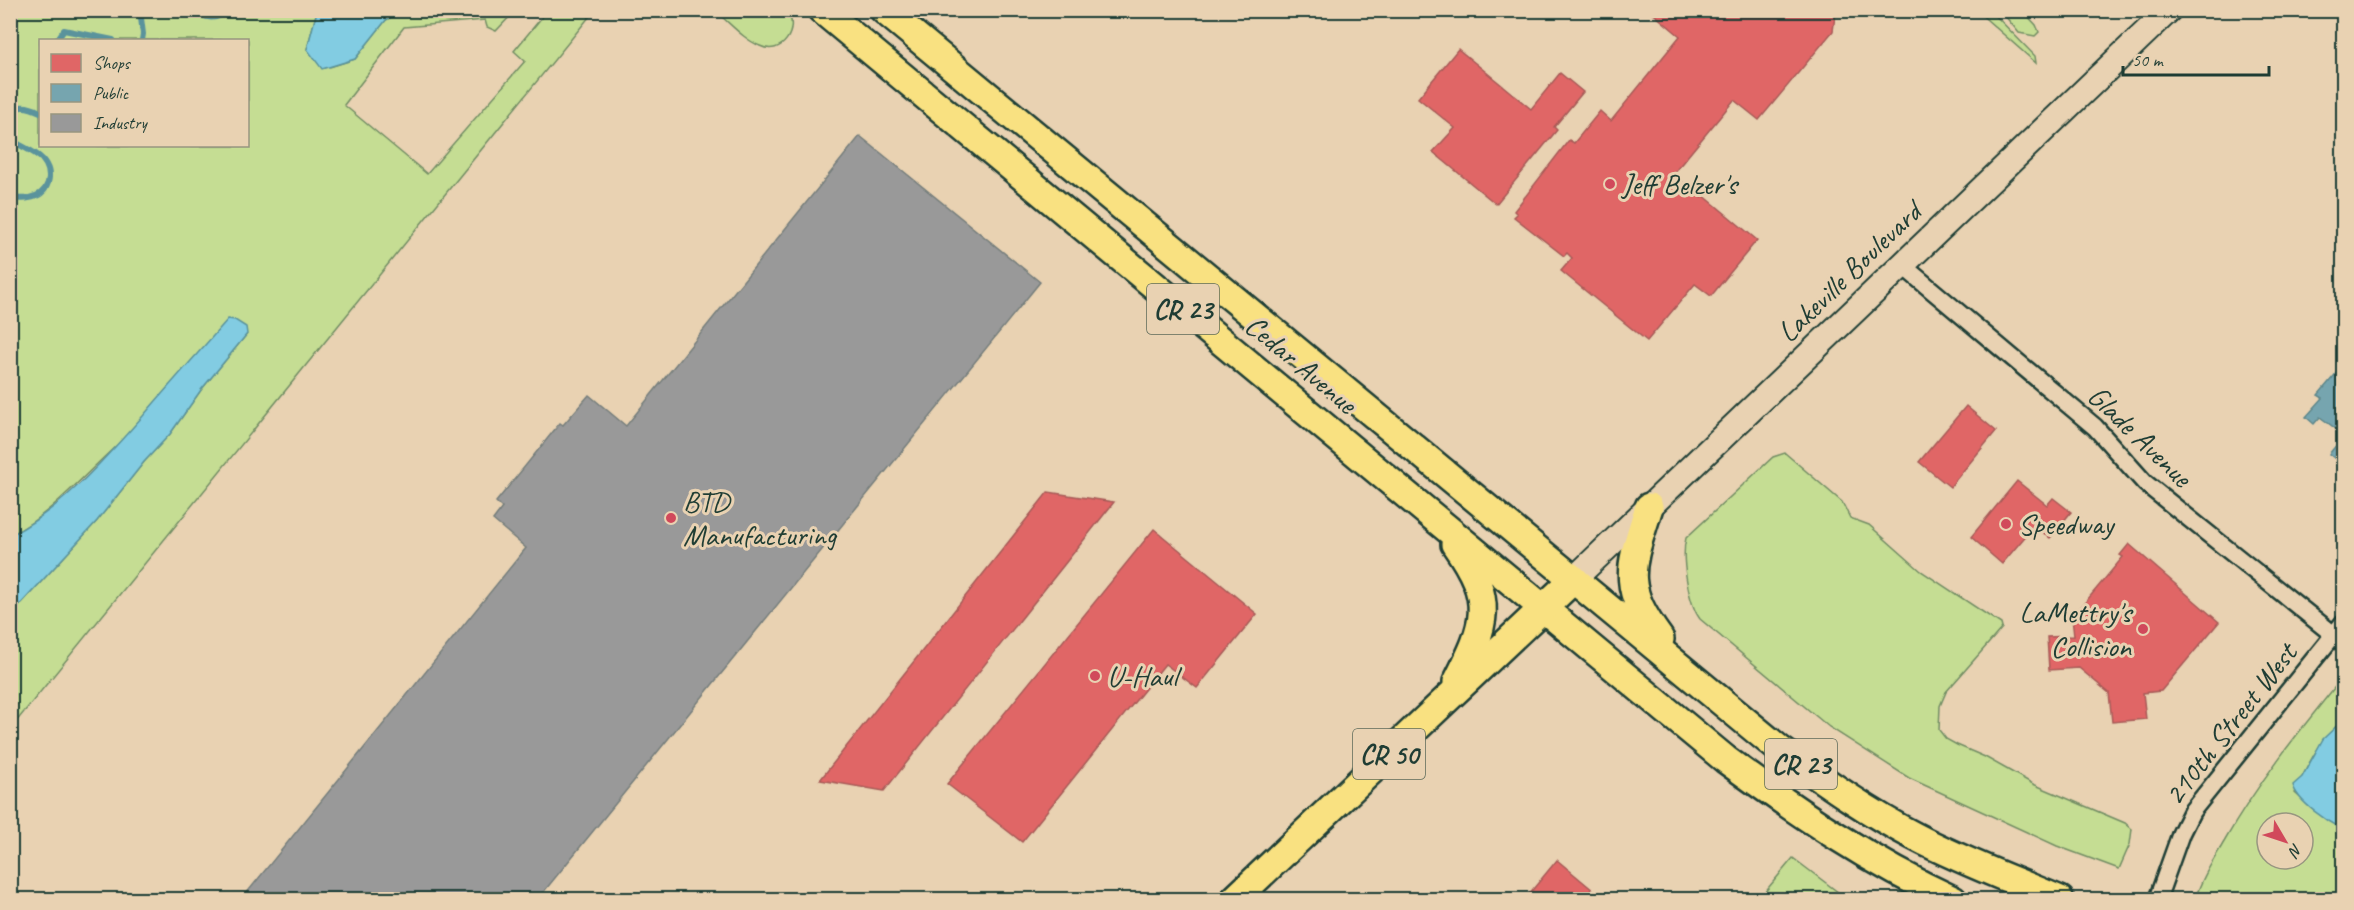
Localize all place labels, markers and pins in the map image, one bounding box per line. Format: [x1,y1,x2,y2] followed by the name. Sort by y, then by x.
[1620,165,1740,203] place label: Jeff Belzer's
[1603,177,1617,191] marker: Jeff Belzer's
[683,482,837,554] place label: BTD Manufacturing
[2018,505,2116,543] place label: Speedway
[664,511,678,525] marker: BTD Manufacturing
[1999,517,2013,531] marker: Speedway
[2019,593,2134,665] place label: LaMettry's Collision
[2136,622,2150,636] marker: LaMettry's Collision
[1107,657,1182,695] place label: U-Haul
[1088,669,1102,683] marker: U-Haul

